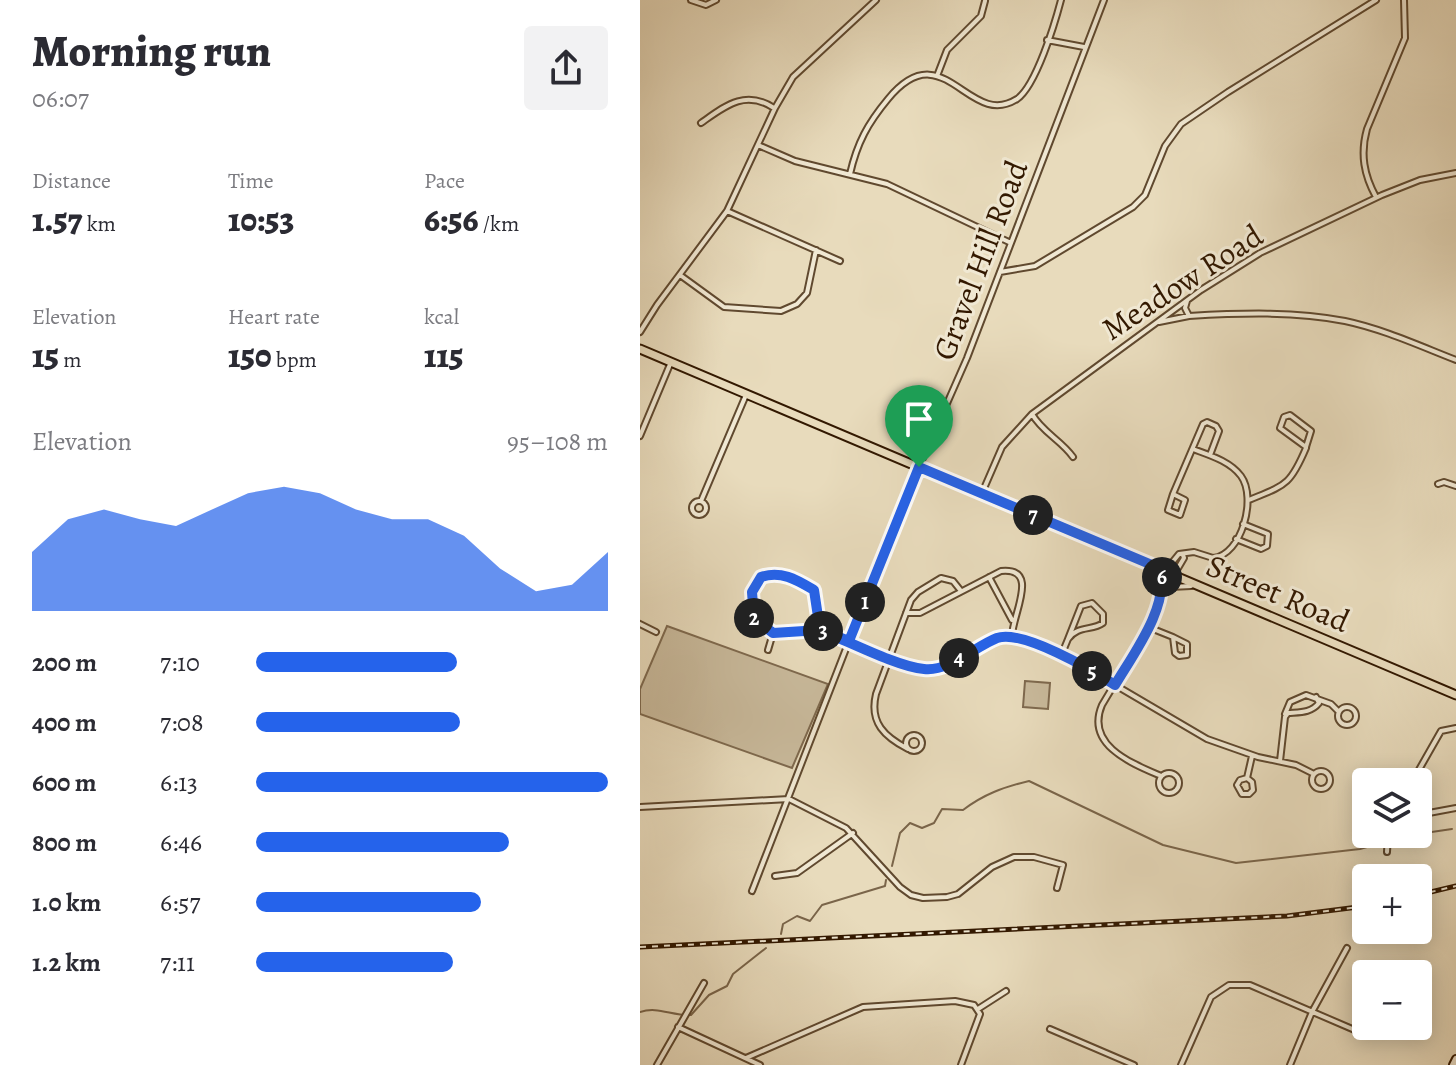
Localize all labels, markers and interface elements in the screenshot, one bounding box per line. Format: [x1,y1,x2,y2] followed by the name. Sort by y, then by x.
[32,21,271,81] text: Morning run
[524,26,608,110] button: share
[32,81,89,116] text: 06:07
[922,153,1039,366] street label: Gravel Hill Road
[32,166,111,196] text: Distance
[228,166,274,196] text: Time
[424,166,465,196] text: Pace
[32,196,82,243] text: 1.57
[228,196,294,243] text: 10:53
[424,196,479,243] text: 6:56
[82,209,116,239] text: km
[479,209,519,239] text: /km
[1093,213,1272,351] street label: Meadow Road
[32,302,116,332] text: Elevation
[228,302,320,332] text: Heart rate
[424,302,459,332] text: kcal
[32,332,59,379] text: 15
[228,332,271,379] text: 150
[424,332,463,379] text: 115
[59,345,82,375] text: m
[271,345,317,375] text: bpm
[885,385,953,467] pin
[897,397,941,441] icon: arrive
[32,424,132,459] text: Elevation
[507,424,608,459] text: 95–108 m
[1013,495,1053,535] pin: 7
[1028,500,1038,530] text: 7
[1200,543,1357,643] street label: Street Road
[1142,557,1182,597] pin: 6
[1157,562,1167,592] text: 6
[845,582,885,622] pin: 1
[861,587,869,617] text: 1
[734,598,774,638] pin: 2
[749,603,759,633] text: 2
[803,611,843,651] pin: 3
[818,616,828,646] text: 3
[939,638,979,678] pin: 4
[954,643,964,673] text: 4
[32,645,97,680] text: 200 m
[160,645,200,680] text: 7:10
[1072,651,1112,691] pin: 5
[1087,656,1097,686] text: 5
[32,705,97,740] text: 400 m
[160,705,204,740] text: 7:08
[32,765,97,800] text: 600 m
[160,765,198,800] text: 6:13
[1352,768,1432,1040] map controls
[1352,768,1432,848] button: layers
[32,825,97,860] text: 800 m
[160,825,202,860] text: 6:46
[1352,864,1432,944] button: +
[32,885,101,920] text: 1.0 km
[160,885,200,920] text: 6:57
[32,945,101,980] text: 1.2 km
[160,945,195,980] text: 7:11
[1352,960,1432,1040] button: −

